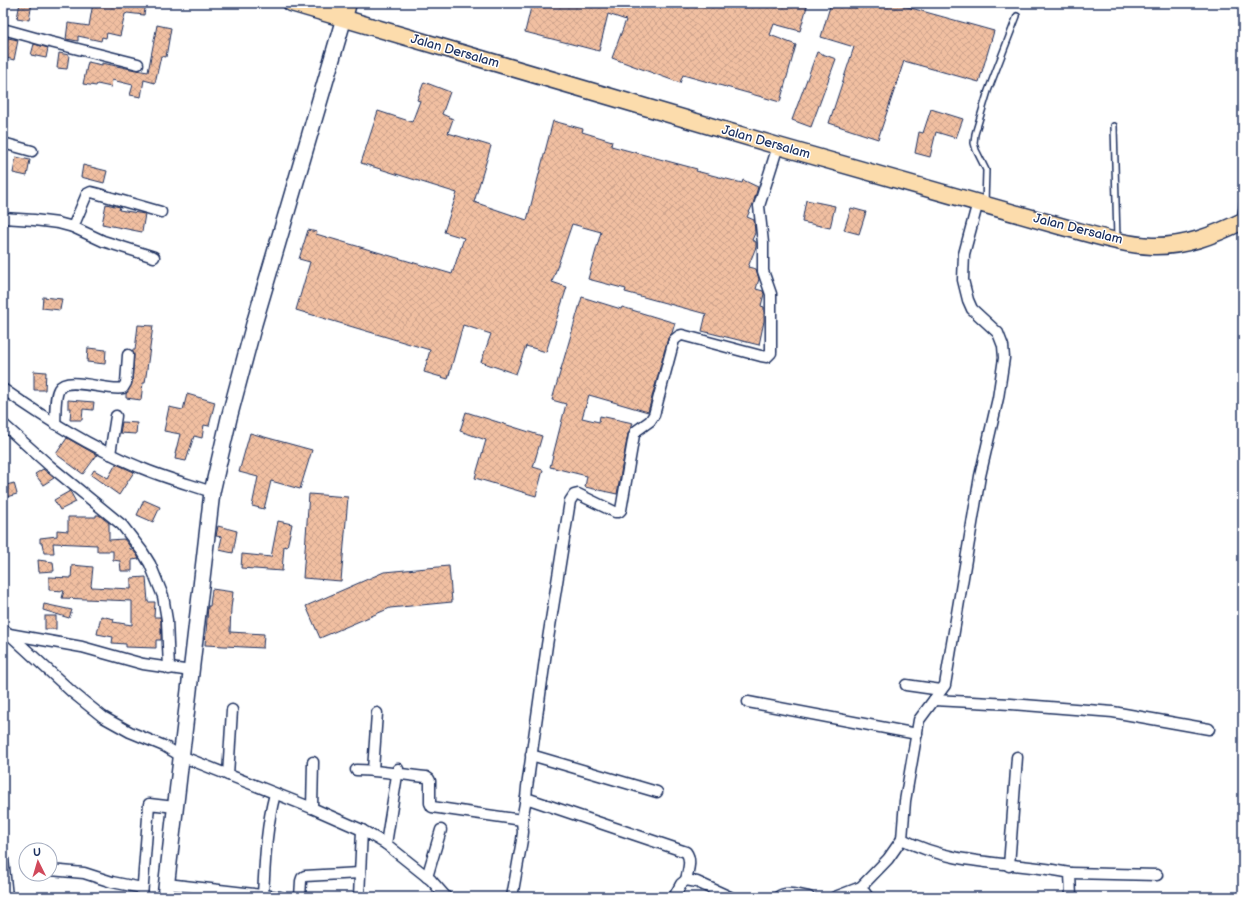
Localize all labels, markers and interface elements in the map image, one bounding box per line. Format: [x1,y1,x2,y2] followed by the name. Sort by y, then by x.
[409,31,501,71] street label: Jalan Dersalam
[720,122,812,162] street label: Jalan Dersalam
[1032,210,1124,248] street label: Jalan Dersalam
[18,842,58,882] north arrow
[33,846,42,859] text: U

